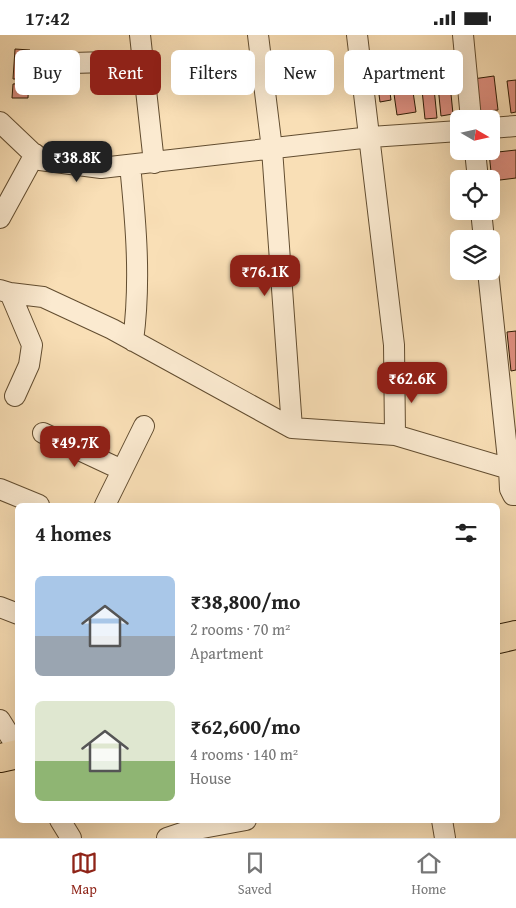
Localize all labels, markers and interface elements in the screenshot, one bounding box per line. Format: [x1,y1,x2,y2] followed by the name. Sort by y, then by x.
[25,4,70,32] text: 17:42
[15,50,80,95] chip: Buy
[90,50,161,95] chip: Rent
[171,50,255,95] chip: Filters
[265,50,334,95] chip: New
[344,50,463,95] chip: Apartment
[450,110,500,160] north arrow
[450,110,500,280] map controls
[36,141,118,183] pin: ₹38.8K
[53,145,101,169] text: ₹38.8K
[450,170,500,220] button: locate
[450,230,500,280] button: layers
[224,255,306,297] pin: ₹76.1K
[241,259,289,283] text: ₹76.1K
[371,361,453,404] pin: ₹62.6K
[388,366,436,390] text: ₹62.6K
[34,425,116,468] pin: ₹49.7K
[51,430,99,454] text: ₹49.7K
[35,518,111,549] text: 4 homes
[452,519,480,547] icon: filters
[190,586,300,617] text: ₹38,800/mo
[75,596,135,656] icon: home
[190,617,290,641] text: 2 rooms · 70 m²
[190,641,263,665] text: Apartment
[190,711,300,742] text: ₹62,600/mo
[75,721,135,781] icon: home
[190,742,298,766] text: 4 rooms · 140 m²
[190,766,231,790] text: House
[70,849,98,899] tab: Map
[238,849,272,899] tab: Saved
[412,849,446,899] tab: Home

